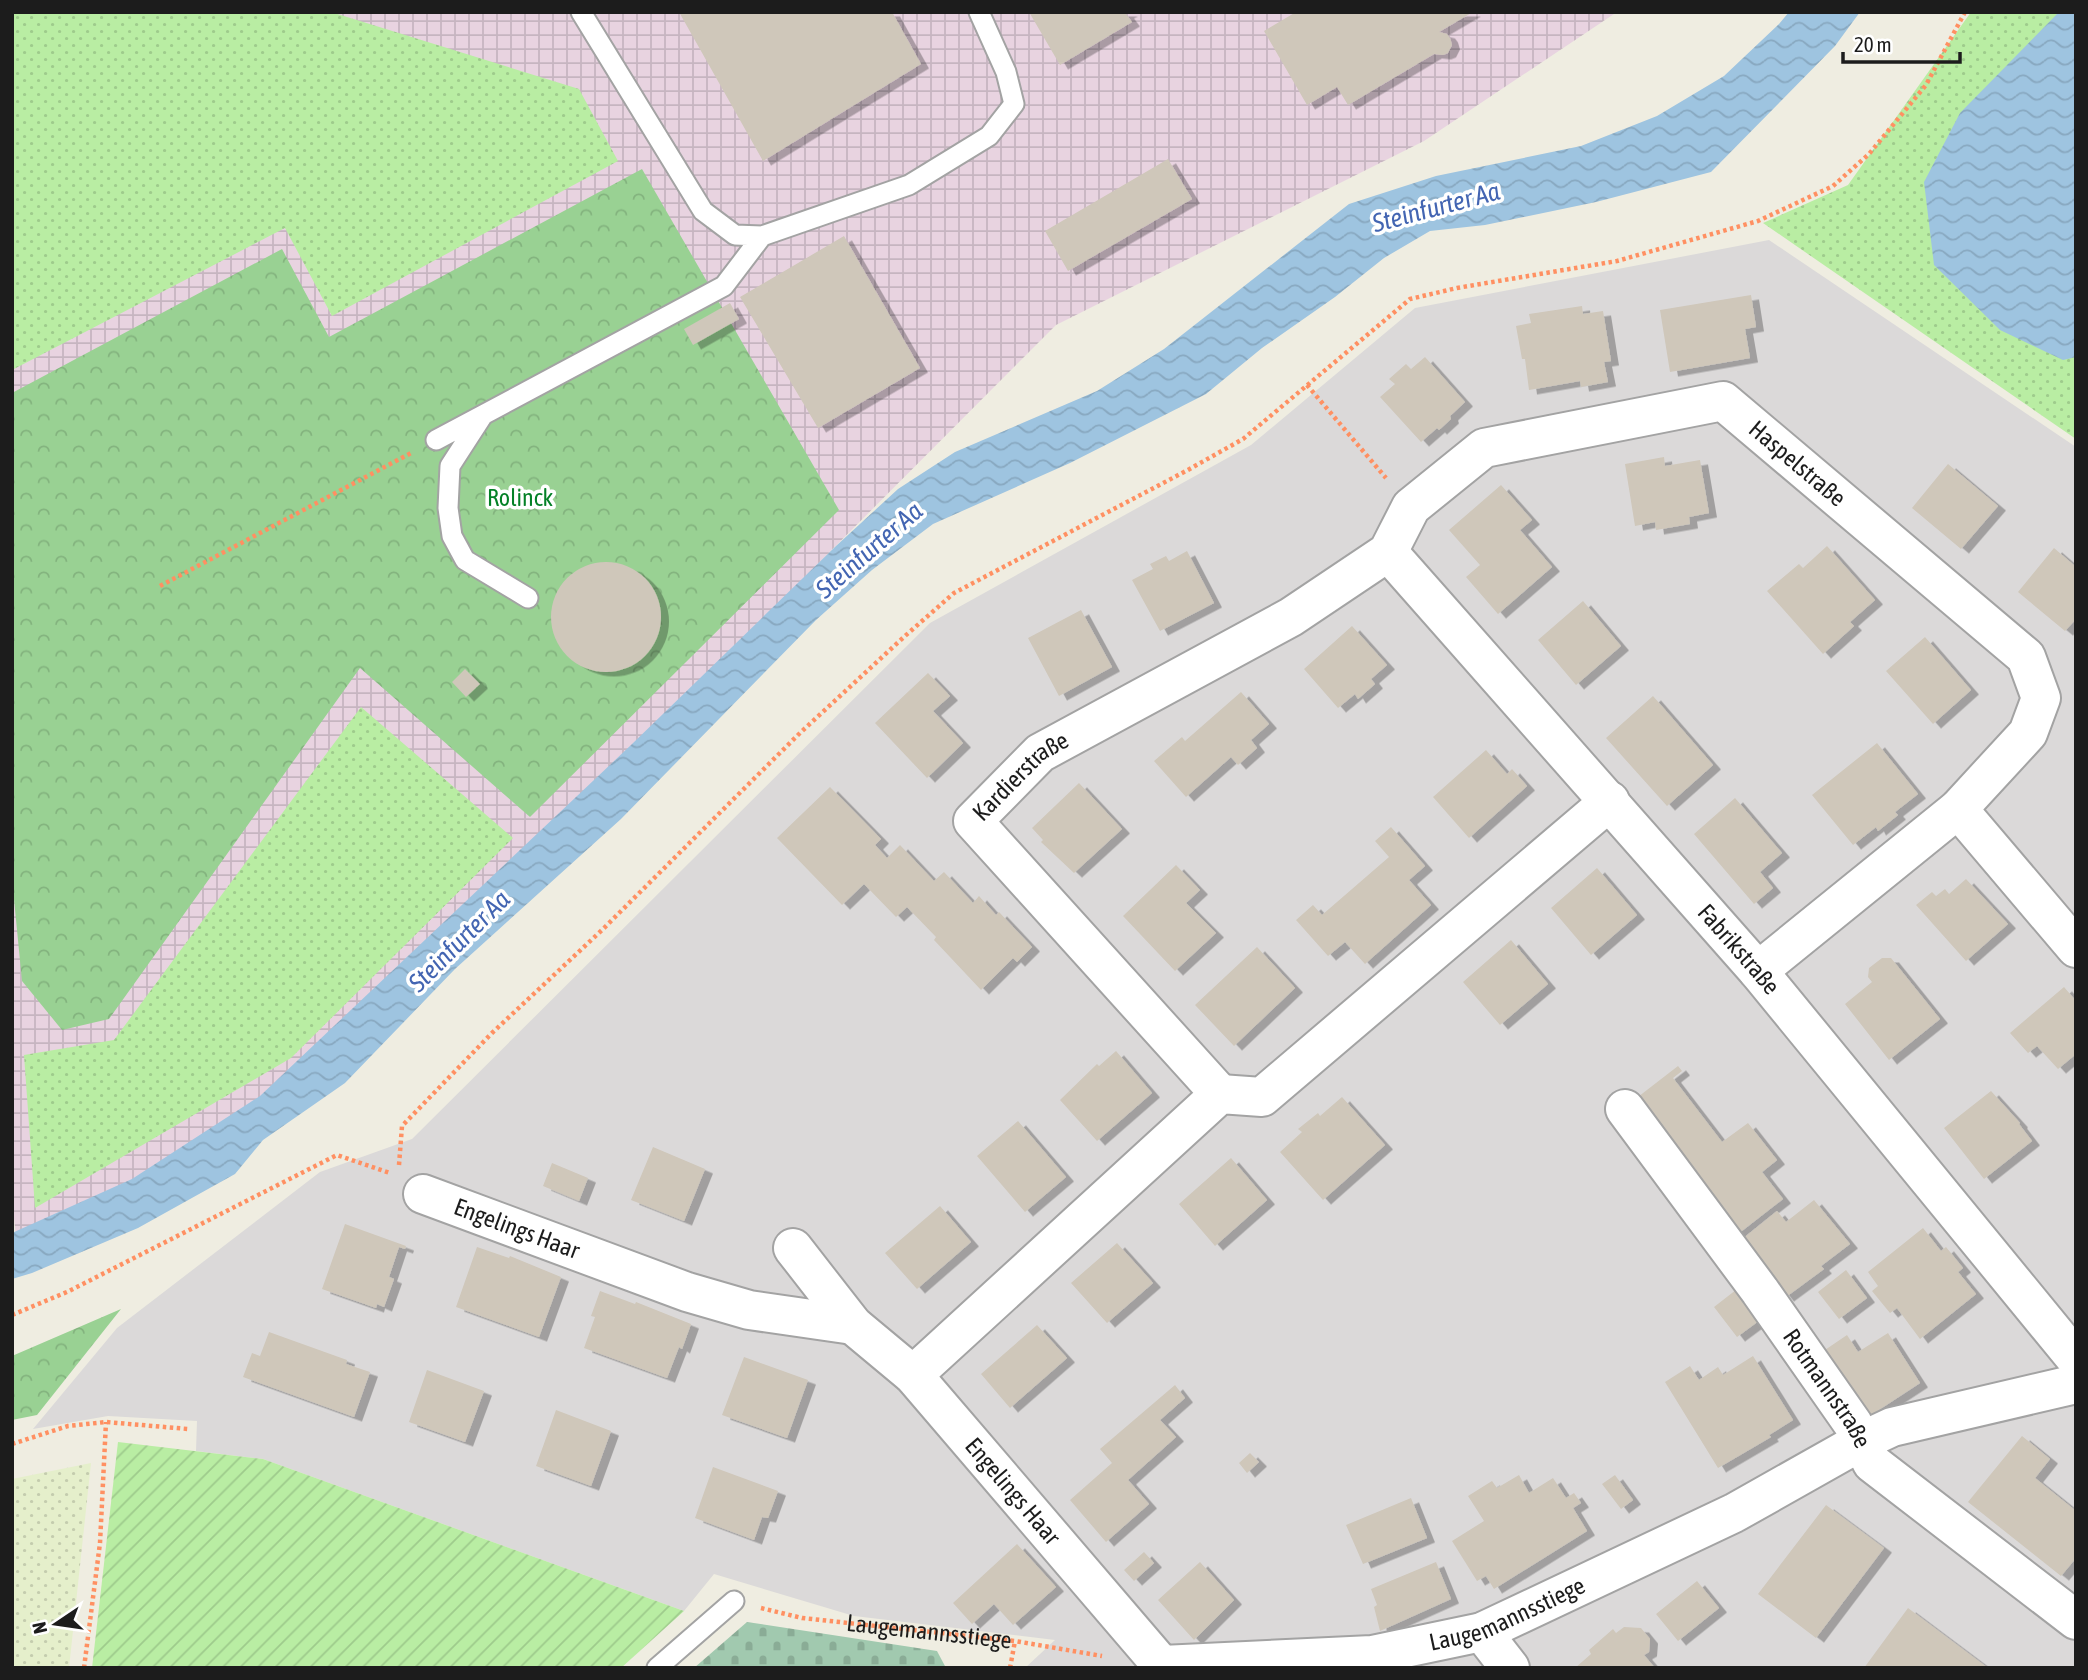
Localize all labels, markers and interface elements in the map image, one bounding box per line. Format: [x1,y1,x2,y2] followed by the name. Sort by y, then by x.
[1843,21,1960,65] scale bar
[1854,32,1892,56] text: 20 m
[1368,176,1503,239] water label: Steinfurter Aa
[1744,415,1851,512] street label: Haspelstraße
[487,484,554,511] park label: Rolinck
[809,496,928,605] water label: Steinfurter Aa
[967,726,1073,826] street label: Kardierstraße
[401,884,516,999] water label: Steinfurter Aa
[1693,899,1785,999] street label: Fabrikstraße
[451,1193,584,1264] street label: Engelings Haar
[1778,1324,1876,1452] street label: Rotmannstraße
[960,1432,1067,1551] street label: Engelings Haar
[1427,1571,1589,1656] street label: Laugemannsstiege
[21,1589,91,1659] north arrow
[845,1609,1013,1654] street label: Laugemannsstiege
[27,1620,51,1636] text: N

